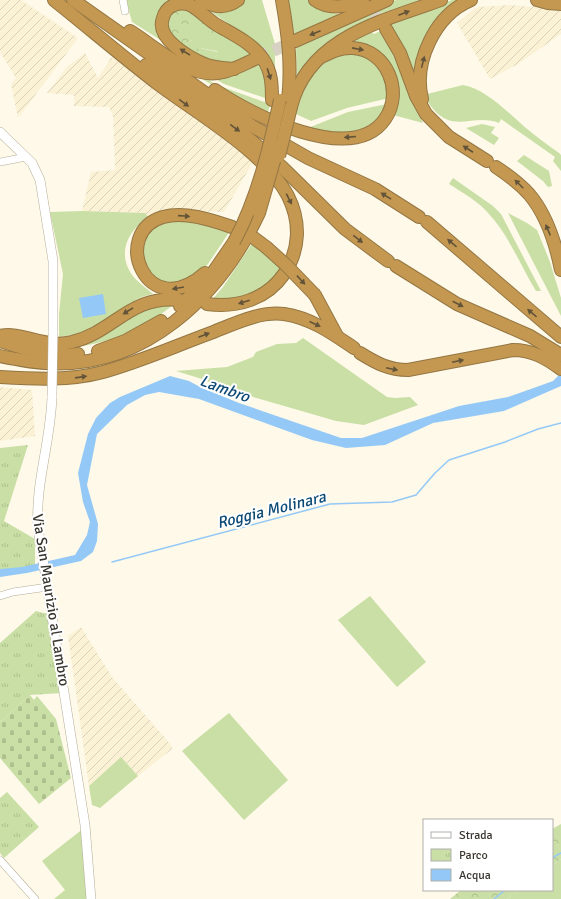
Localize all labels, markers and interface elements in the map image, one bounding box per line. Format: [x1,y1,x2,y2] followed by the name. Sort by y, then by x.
[398,10,410,16] one-way arrow
[308,30,320,36] one-way arrow
[352,47,364,53] one-way arrow
[180,48,190,56] one-way arrow
[420,56,426,68] one-way arrow
[266,68,272,80] one-way arrow
[178,99,189,107] one-way arrow
[230,124,240,132] one-way arrow
[344,134,356,140] one-way arrow
[463,145,473,153] one-way arrow
[514,179,524,189] one-way arrow
[381,192,391,200] one-way arrow
[286,193,292,205] one-way arrow
[178,213,190,220] one-way arrow
[545,224,551,235] one-way arrow
[353,235,364,243] one-way arrow
[447,239,457,248] one-way arrow
[296,275,306,285] one-way arrow
[172,285,184,291] one-way arrow
[238,299,250,305] one-way arrow
[453,301,464,308] one-way arrow
[123,307,133,315] one-way arrow
[527,309,538,318] one-way arrow
[309,320,321,327] one-way arrow
[198,332,210,338] one-way arrow
[452,358,464,364] one-way arrow
[386,366,398,372] one-way arrow
[197,371,253,407] water label: Lambro
[75,374,87,380] one-way arrow
[215,487,329,533] water label: Roggia Molinara
[28,513,74,688] street label: Via San Maurizio al Lambro
[423,819,553,891] legend
[459,828,493,843] text: Strada
[459,848,488,863] text: Parco
[459,868,491,883] text: Acqua

